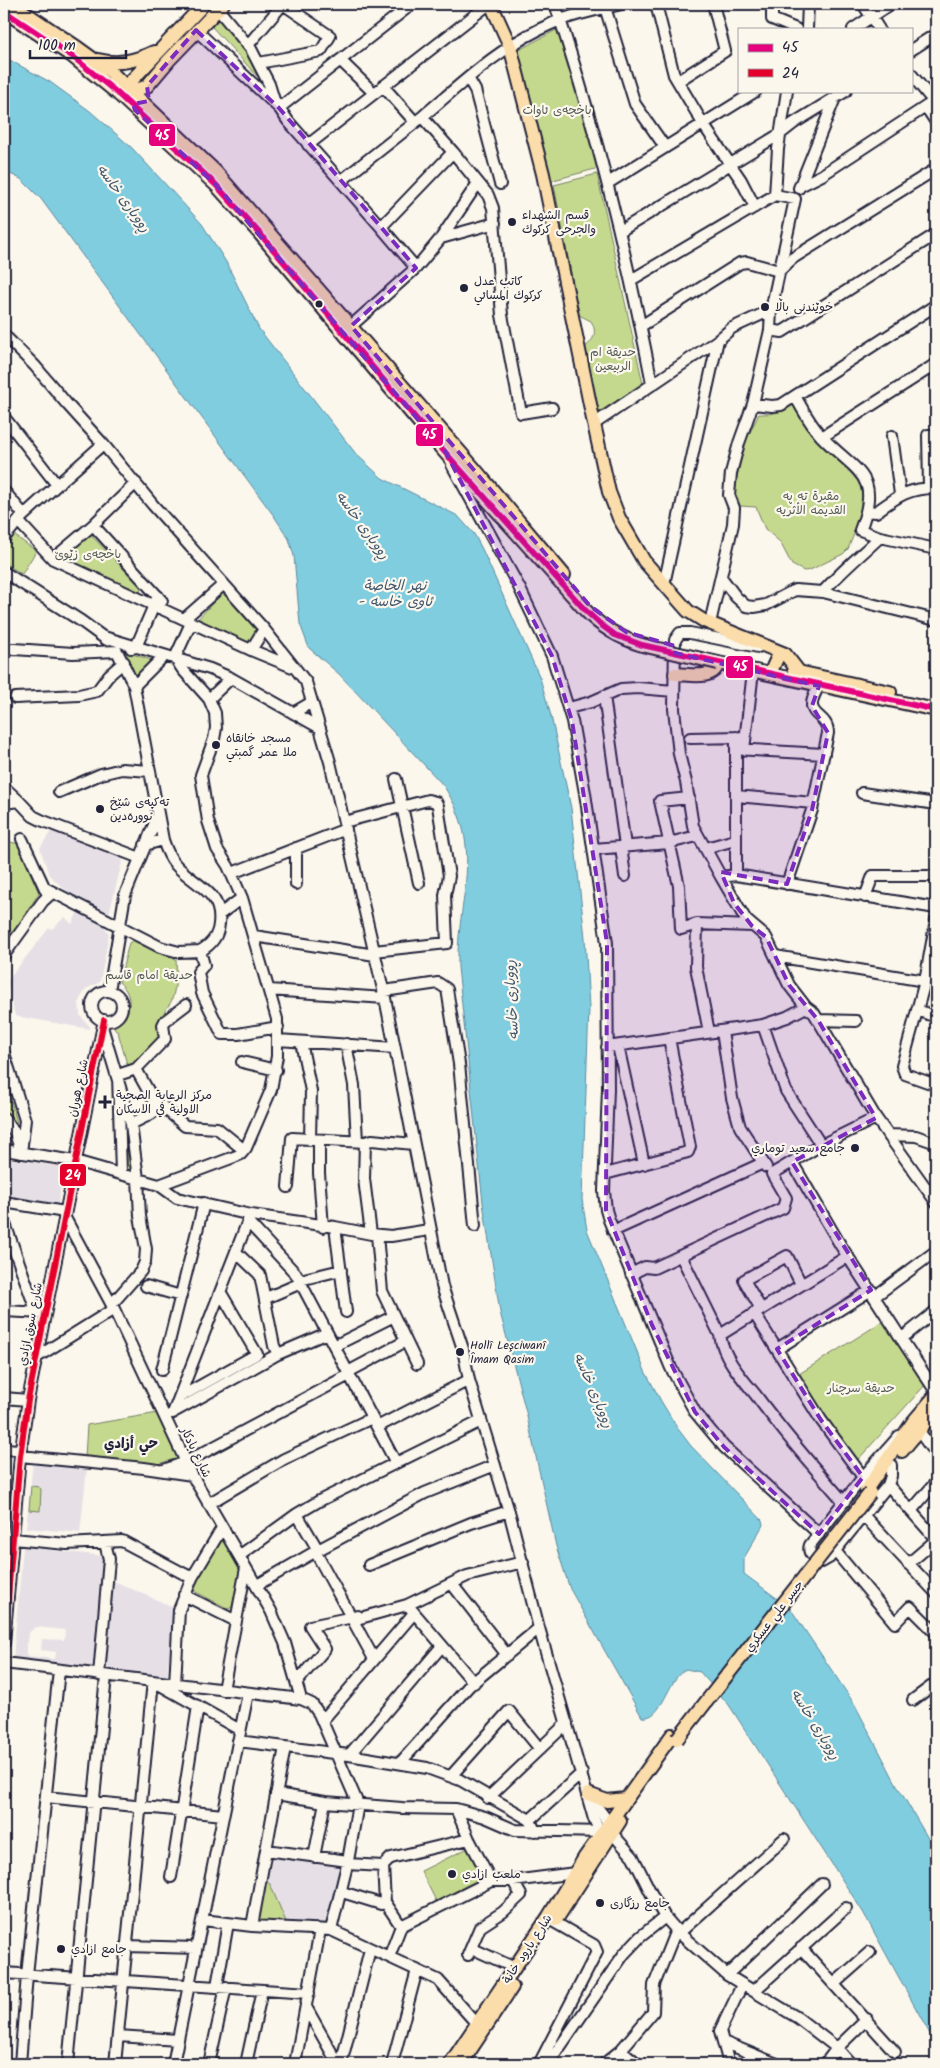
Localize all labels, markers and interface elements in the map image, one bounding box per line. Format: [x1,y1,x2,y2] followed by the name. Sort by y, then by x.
[30,28,126,60] scale bar
[738,28,912,92] legend
[38,34,76,58] text: 100 m
[782,36,799,60] text: 45
[782,62,799,86] text: 24
[523,101,591,120] park label: باخچەی ئاوات
[148,123,176,147] line badge: 45
[155,125,171,147] text: 45
[91,160,156,238] water label: ڕووباری خاسە
[522,206,596,239] place label: قسم الشهداء والجرحى كركوك
[506,216,518,228] marker: قسم الشهداء والجرحى كركوك
[474,272,542,306] place label: كاتب عدل كركوك المسائي
[458,282,470,294] marker: كاتب عدل كركوك المسائي
[775,298,833,317] place label: خوێندنی باڵا
[314,299,324,309] unlabelled marker
[759,301,771,313] marker: خوێندنی باڵا
[590,343,636,376] park label: حديقة ام الربيعين
[415,423,444,447] line badge: 45
[422,424,438,446] text: 45
[330,487,395,565] water label: ڕووباری خاسە
[776,487,846,520] park label: مقبرة ته په القديمه الأثريه
[55,545,121,564] park label: باخچەی زێوێ
[358,575,434,613] water label: نهر الخاصة - ئاوی خاسە
[725,655,754,679] line badge: 45
[733,656,749,678] text: 45
[226,729,297,763] place label: مسجد خانقاه ملا عمر گمبتي
[210,739,222,751] marker: مسجد خانقاه ملا عمر گمبتي
[110,793,170,826] place label: تەکیەی شێخ نوورەدین
[94,803,106,815] marker: تەکیەی شێخ نوورەدین
[499,959,525,1040] water label: ڕووباری خاسە
[105,966,193,985] park label: حديقة امام قاسم
[63,1057,94,1119] street label: شارع هوران
[116,1086,212,1119] place label: مركز الرعاية الصحية الاولية في الاسكان
[98,1095,112,1109] marker: مركز الرعاية الصحية الاولية في الاسكان
[751,1139,845,1158] place label: جامع سعيد توماري
[849,1142,861,1154] marker: جامع سعيد توماري
[59,1163,87,1187] line badge: 24
[65,1165,81,1187] text: 24
[13,1281,48,1367] street label: شارع سوق ازادي
[470,1336,547,1369] place label: Hollî Leşciwanî Îmam Qasim
[454,1346,466,1358] marker: Hollî Leşciwanî Îmam Qasim
[567,1349,619,1432] water label: ڕووباری خاسە
[826,1379,895,1398] park label: حديقة سرچنار
[175,1423,216,1481] street label: شارع بادكار
[104,1433,158,1456] district label: حي أزادي
[740,1576,809,1657] street label: جسر علي عسكري
[785,1685,846,1765] water label: ڕووباری خاسە
[462,1865,521,1884] place label: ملعب ازادي
[446,1868,458,1880] marker: ملعب ازادي
[610,1894,670,1913] place label: جامع رزگاری
[594,1897,606,1909] marker: جامع رزگاری
[498,1911,557,1988] street label: شارع بارود خانة
[71,1940,127,1959] place label: جامع ازادي
[55,1943,67,1955] marker: جامع ازادي

